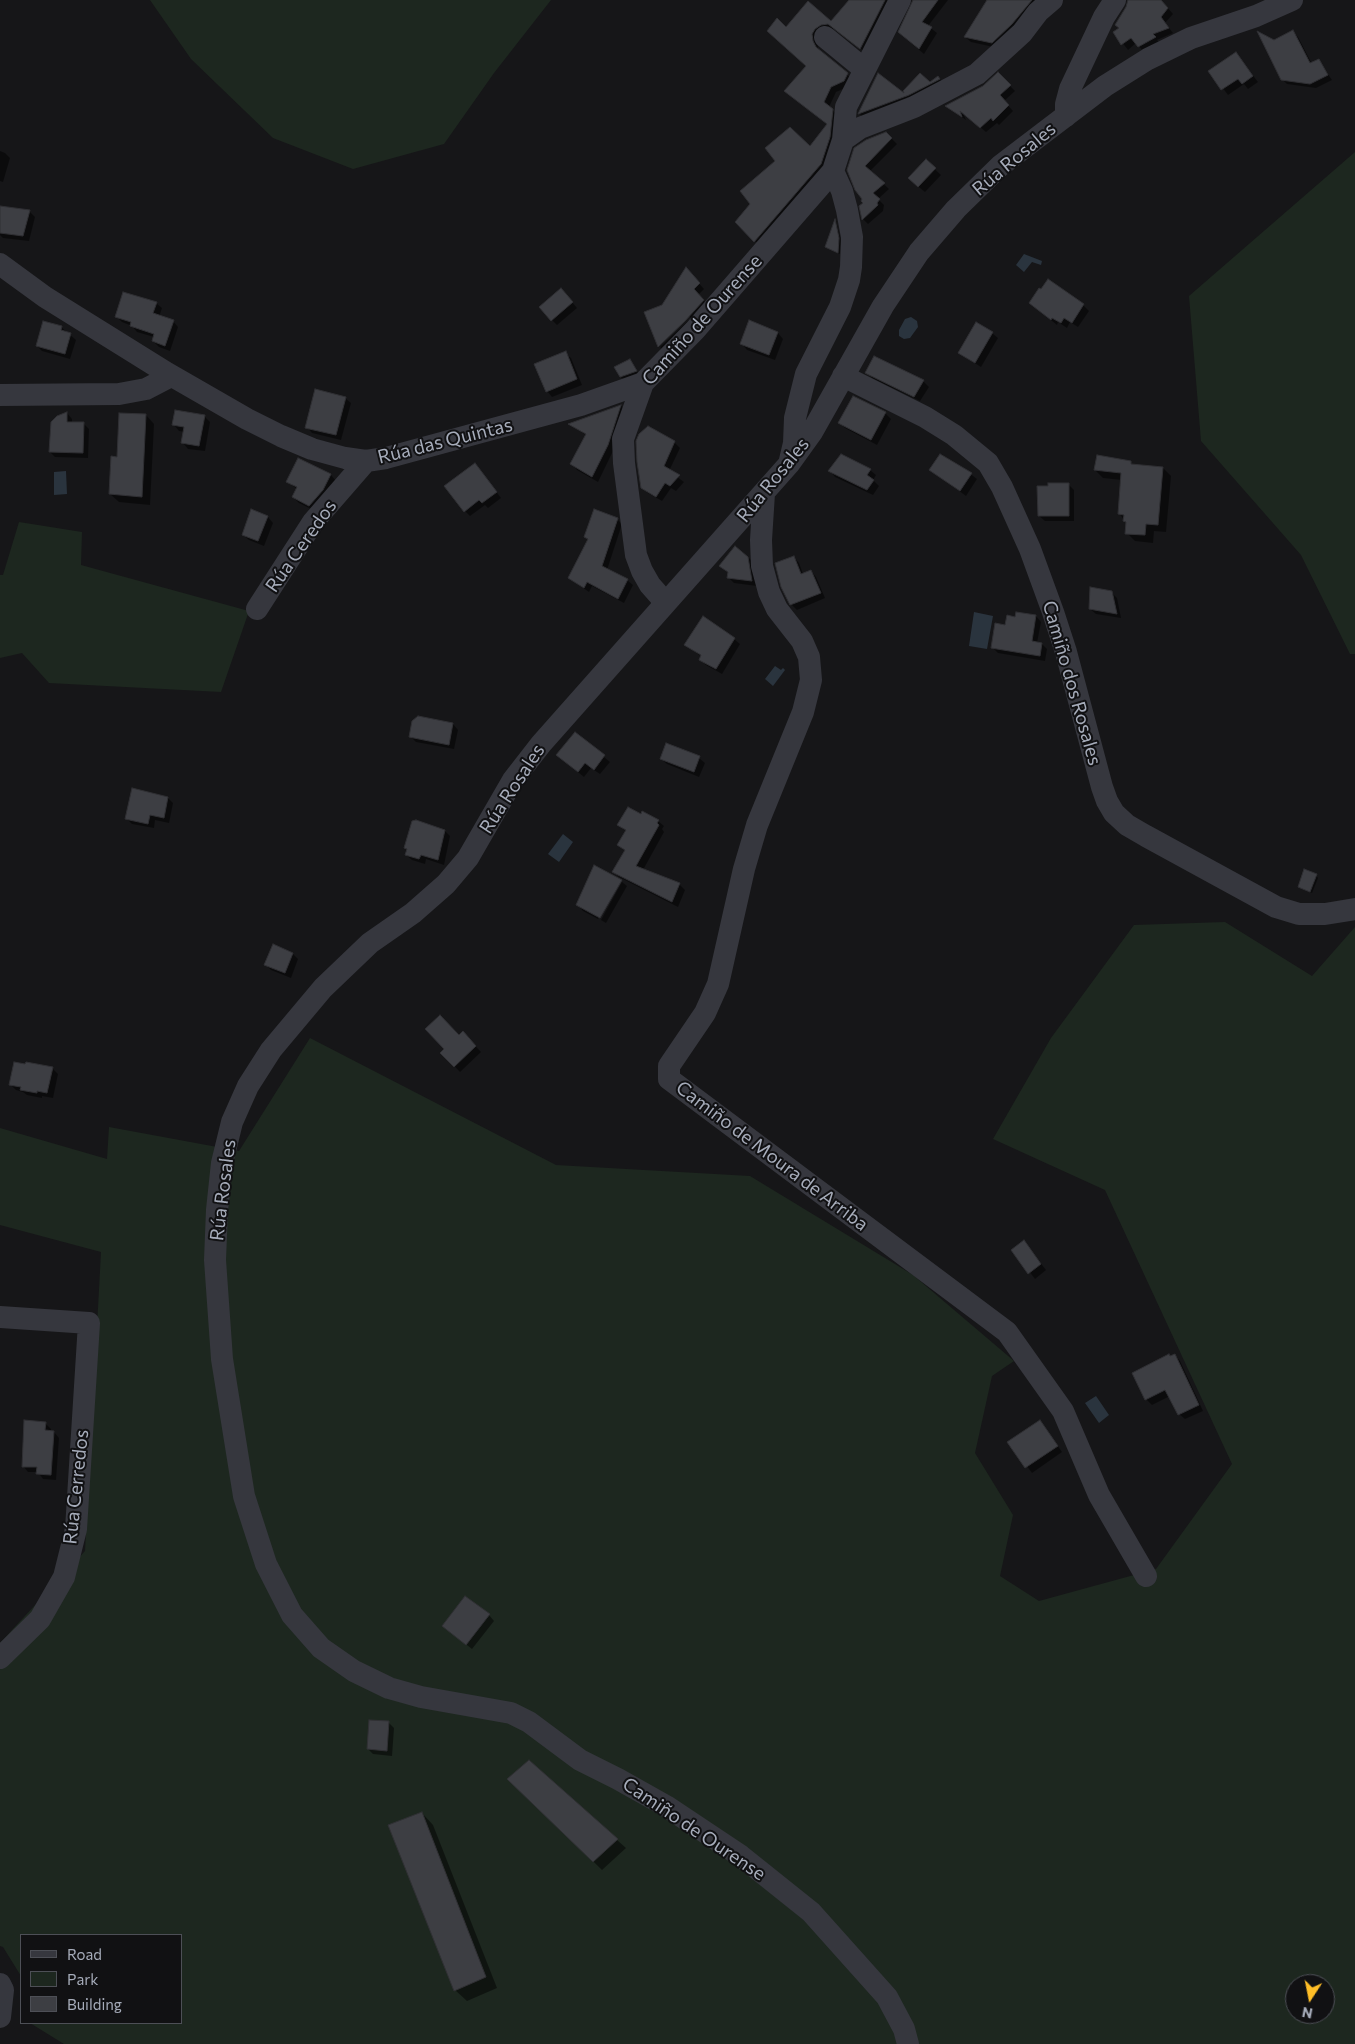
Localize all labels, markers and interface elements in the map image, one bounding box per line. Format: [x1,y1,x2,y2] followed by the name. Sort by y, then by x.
[968,117,1060,201] street label: Rúa Rosales
[637,250,767,390] street label: Camiño de Ourense
[375,413,515,469] street label: Rúa das Quintas
[732,433,814,527] street label: Rúa Rosales
[261,495,341,597] street label: Rúa Ceredos
[1038,598,1106,768] street label: Camiño dos Rosales
[475,740,549,838] street label: Rúa Rosales
[671,1076,873,1236] street label: Camiño de Moura de Arriba
[205,1138,241,1242] street label: Rúa Rosales
[59,1428,93,1546] street label: Rúa Cerredos
[618,1773,770,1885] street label: Camiño de Ourense
[20,1934,182,2024] legend
[67,1945,102,1963] text: Road
[67,1970,98,1988] text: Park
[1285,1974,1335,2024] north arrow
[67,1995,122,2013] text: Building
[1300,2004,1314,2023] text: N

